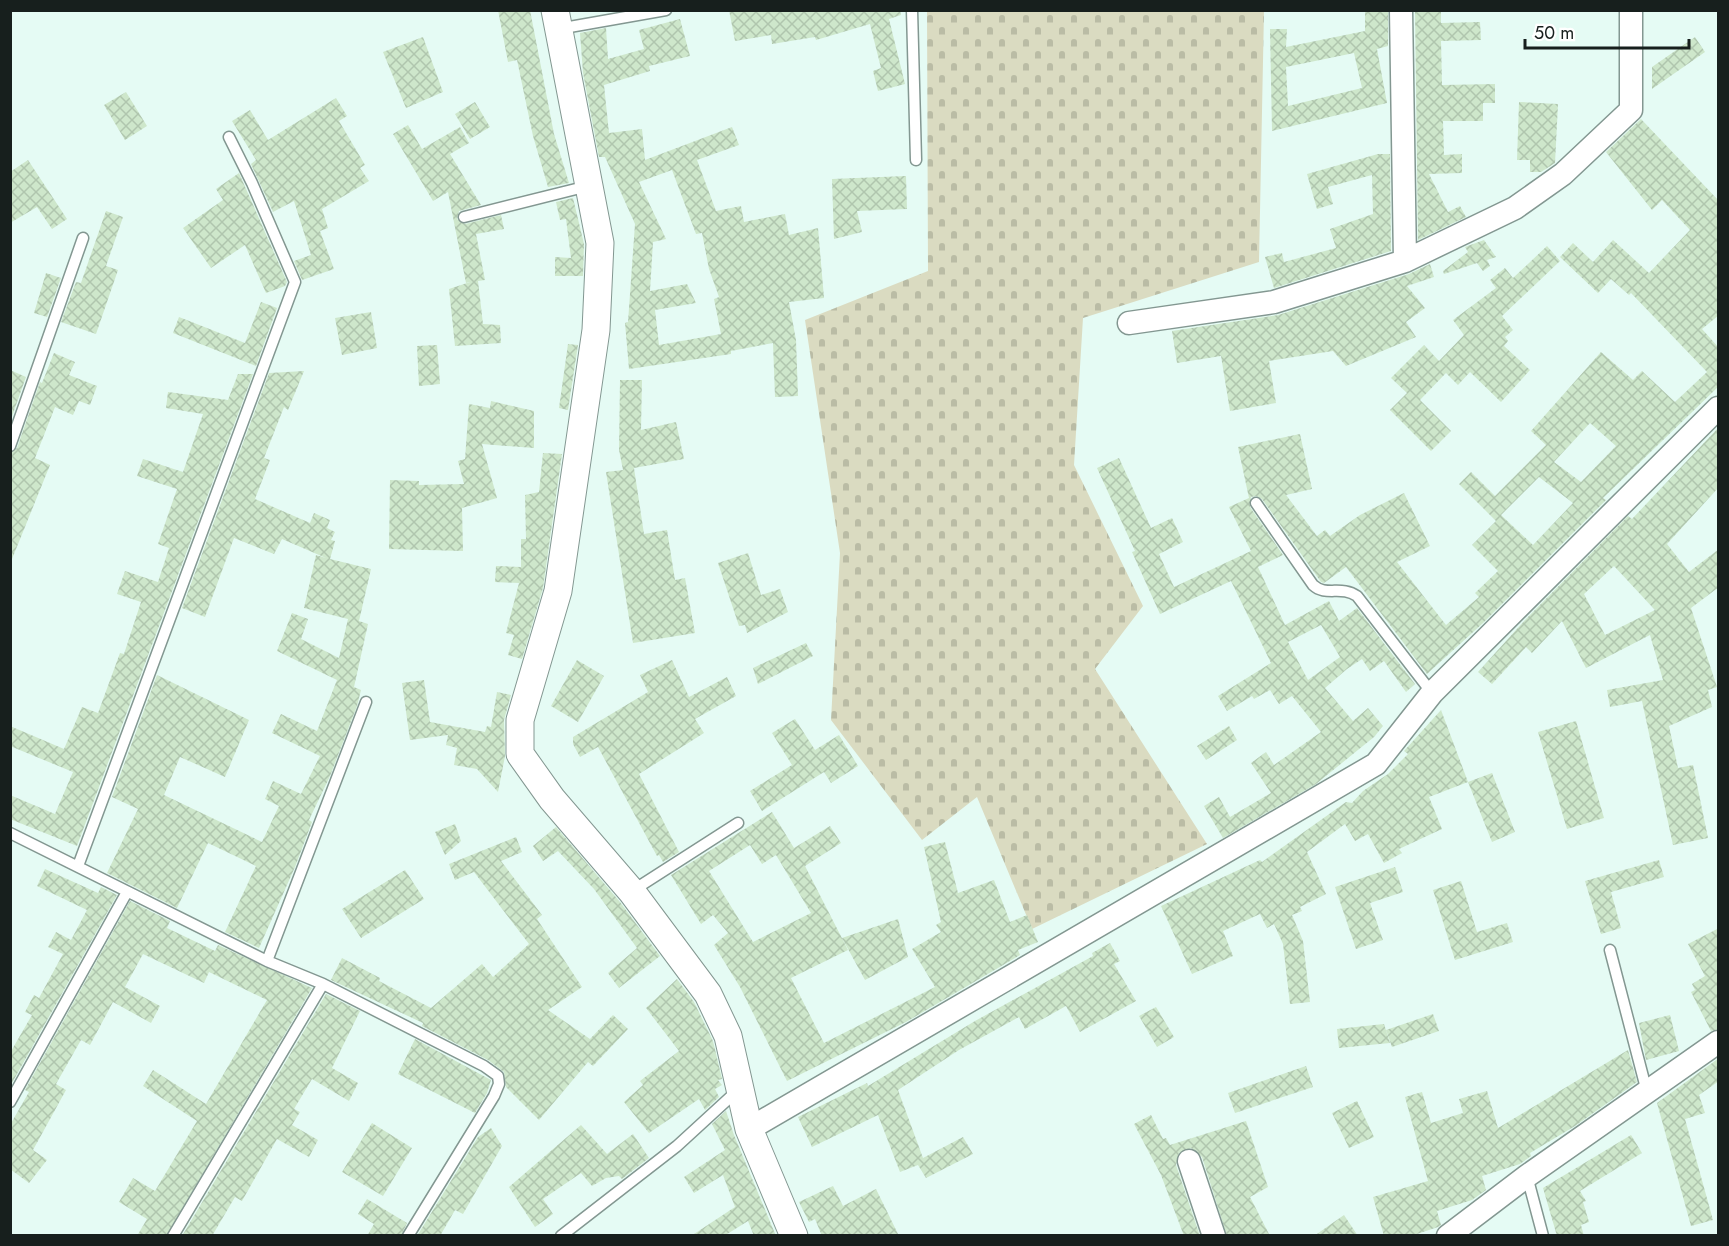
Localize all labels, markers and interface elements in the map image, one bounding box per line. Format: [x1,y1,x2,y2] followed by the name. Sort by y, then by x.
[1525,12,1688,50] scale bar
[1534,20,1574,46] text: 50 m

